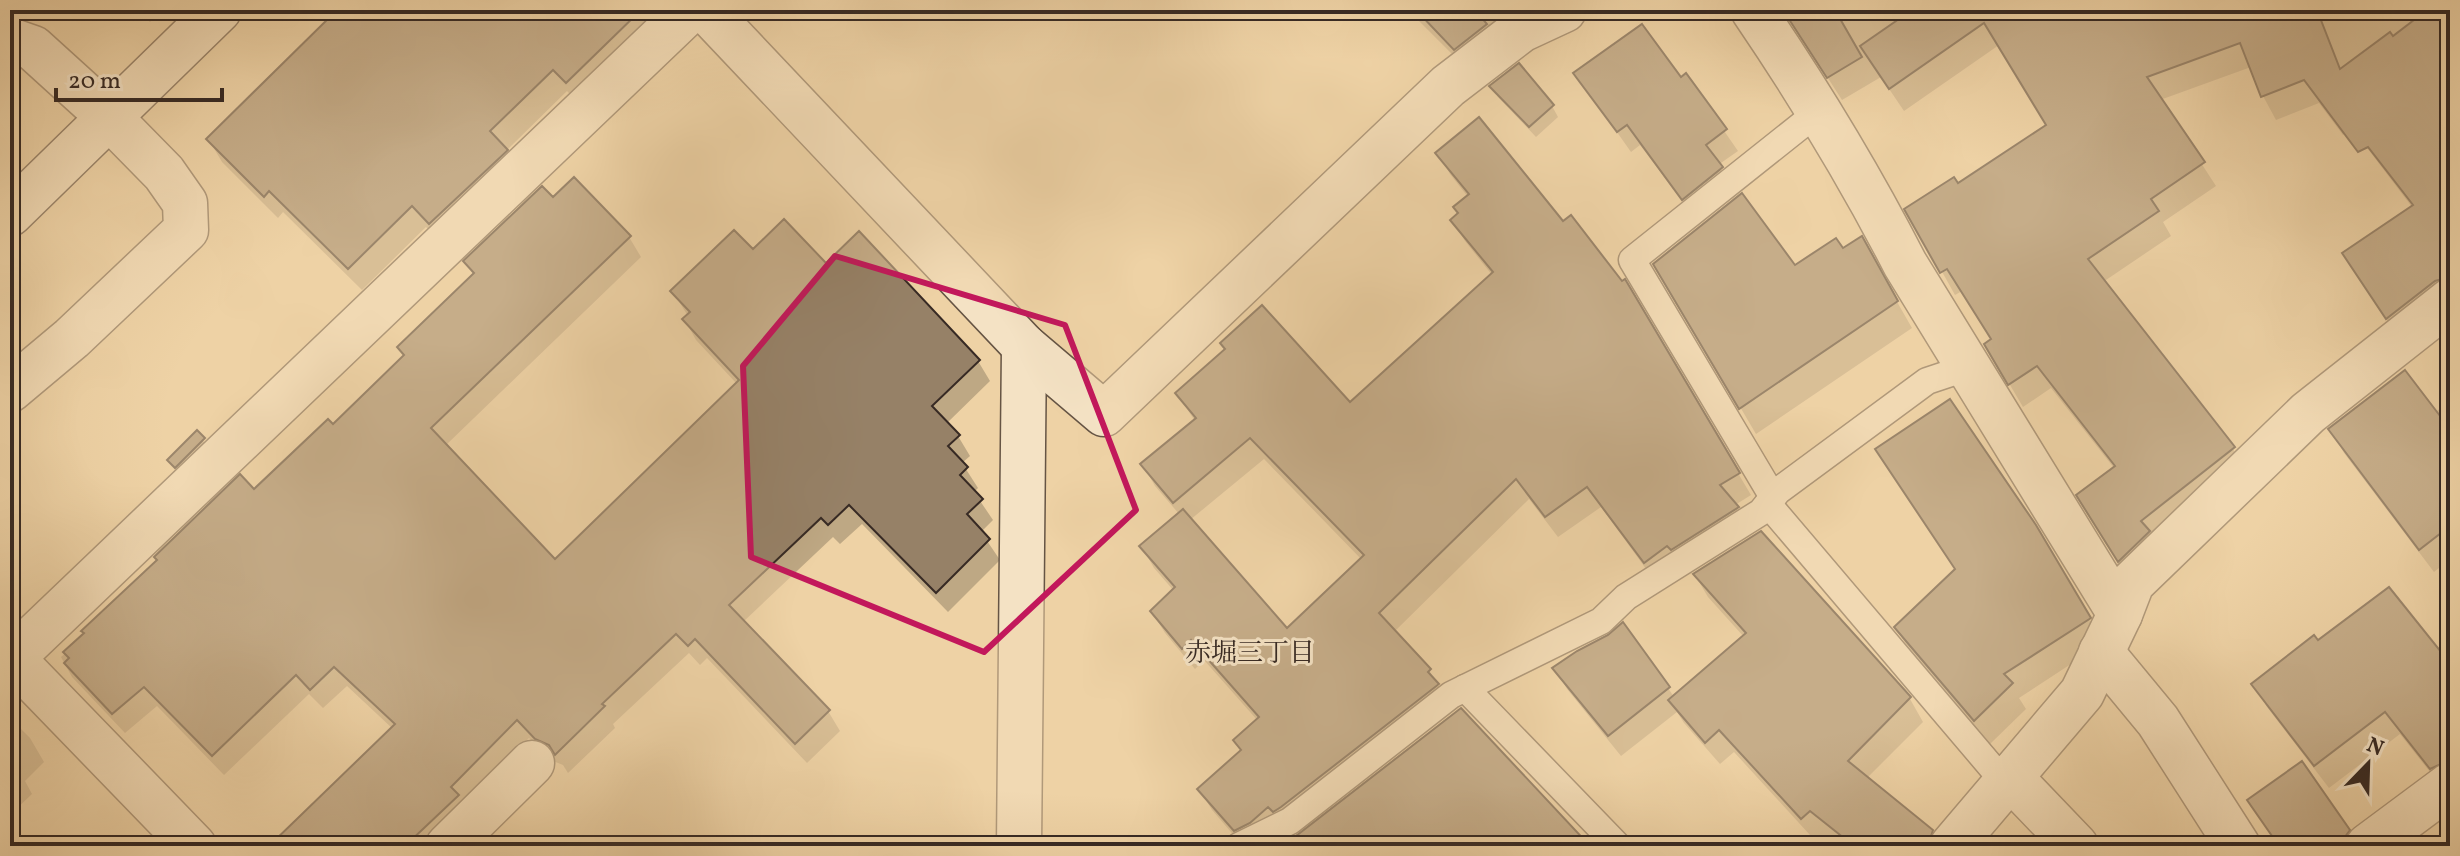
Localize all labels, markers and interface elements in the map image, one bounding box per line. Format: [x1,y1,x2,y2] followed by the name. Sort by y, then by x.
[56,52,222,102] scale bar
[68,65,121,99] text: 20 m
[1185,636,1315,672] district label: 赤堀三丁目
[2328,724,2408,804] north arrow
[2361,731,2388,765] text: N

